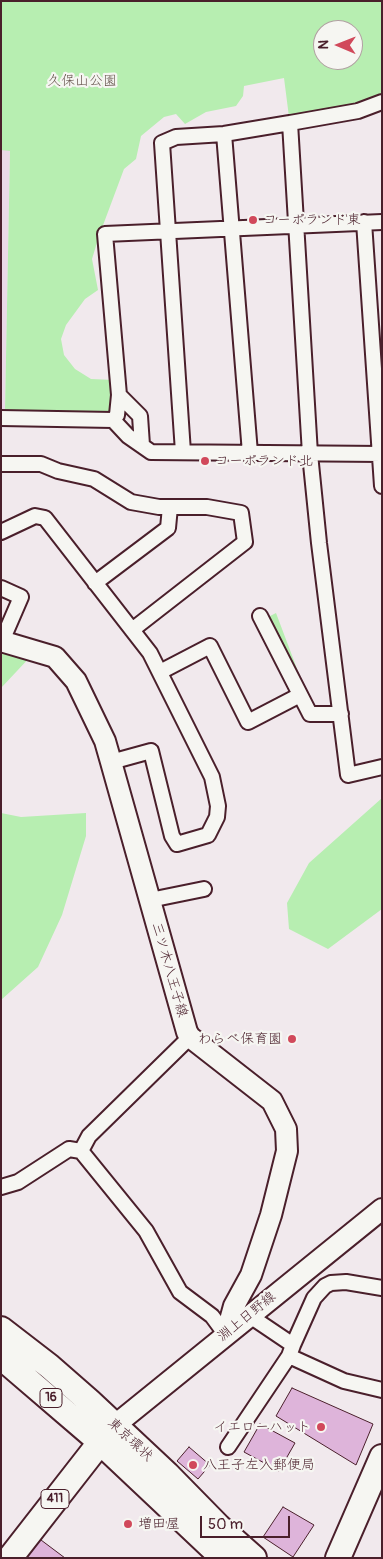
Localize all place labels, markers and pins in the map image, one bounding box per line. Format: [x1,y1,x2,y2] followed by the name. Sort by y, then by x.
[263,212,361,228] place label: コーポランド東
[247,214,259,226] marker: コーポランド東
[215,453,313,469] place label: コーポランド北
[199,455,211,467] marker: コーポランド北
[198,1031,282,1047] place label: わらべ保育園
[286,1033,298,1045] marker: わらべ保育園
[213,1419,311,1435] place label: イエローハット
[315,1421,327,1433] marker: イエローハット
[203,1457,315,1473] place label: 八王子左入郵便局
[187,1459,199,1471] marker: 八王子左入郵便局
[138,1516,180,1532] place label: 増田屋
[122,1518,134,1530] marker: 増田屋

